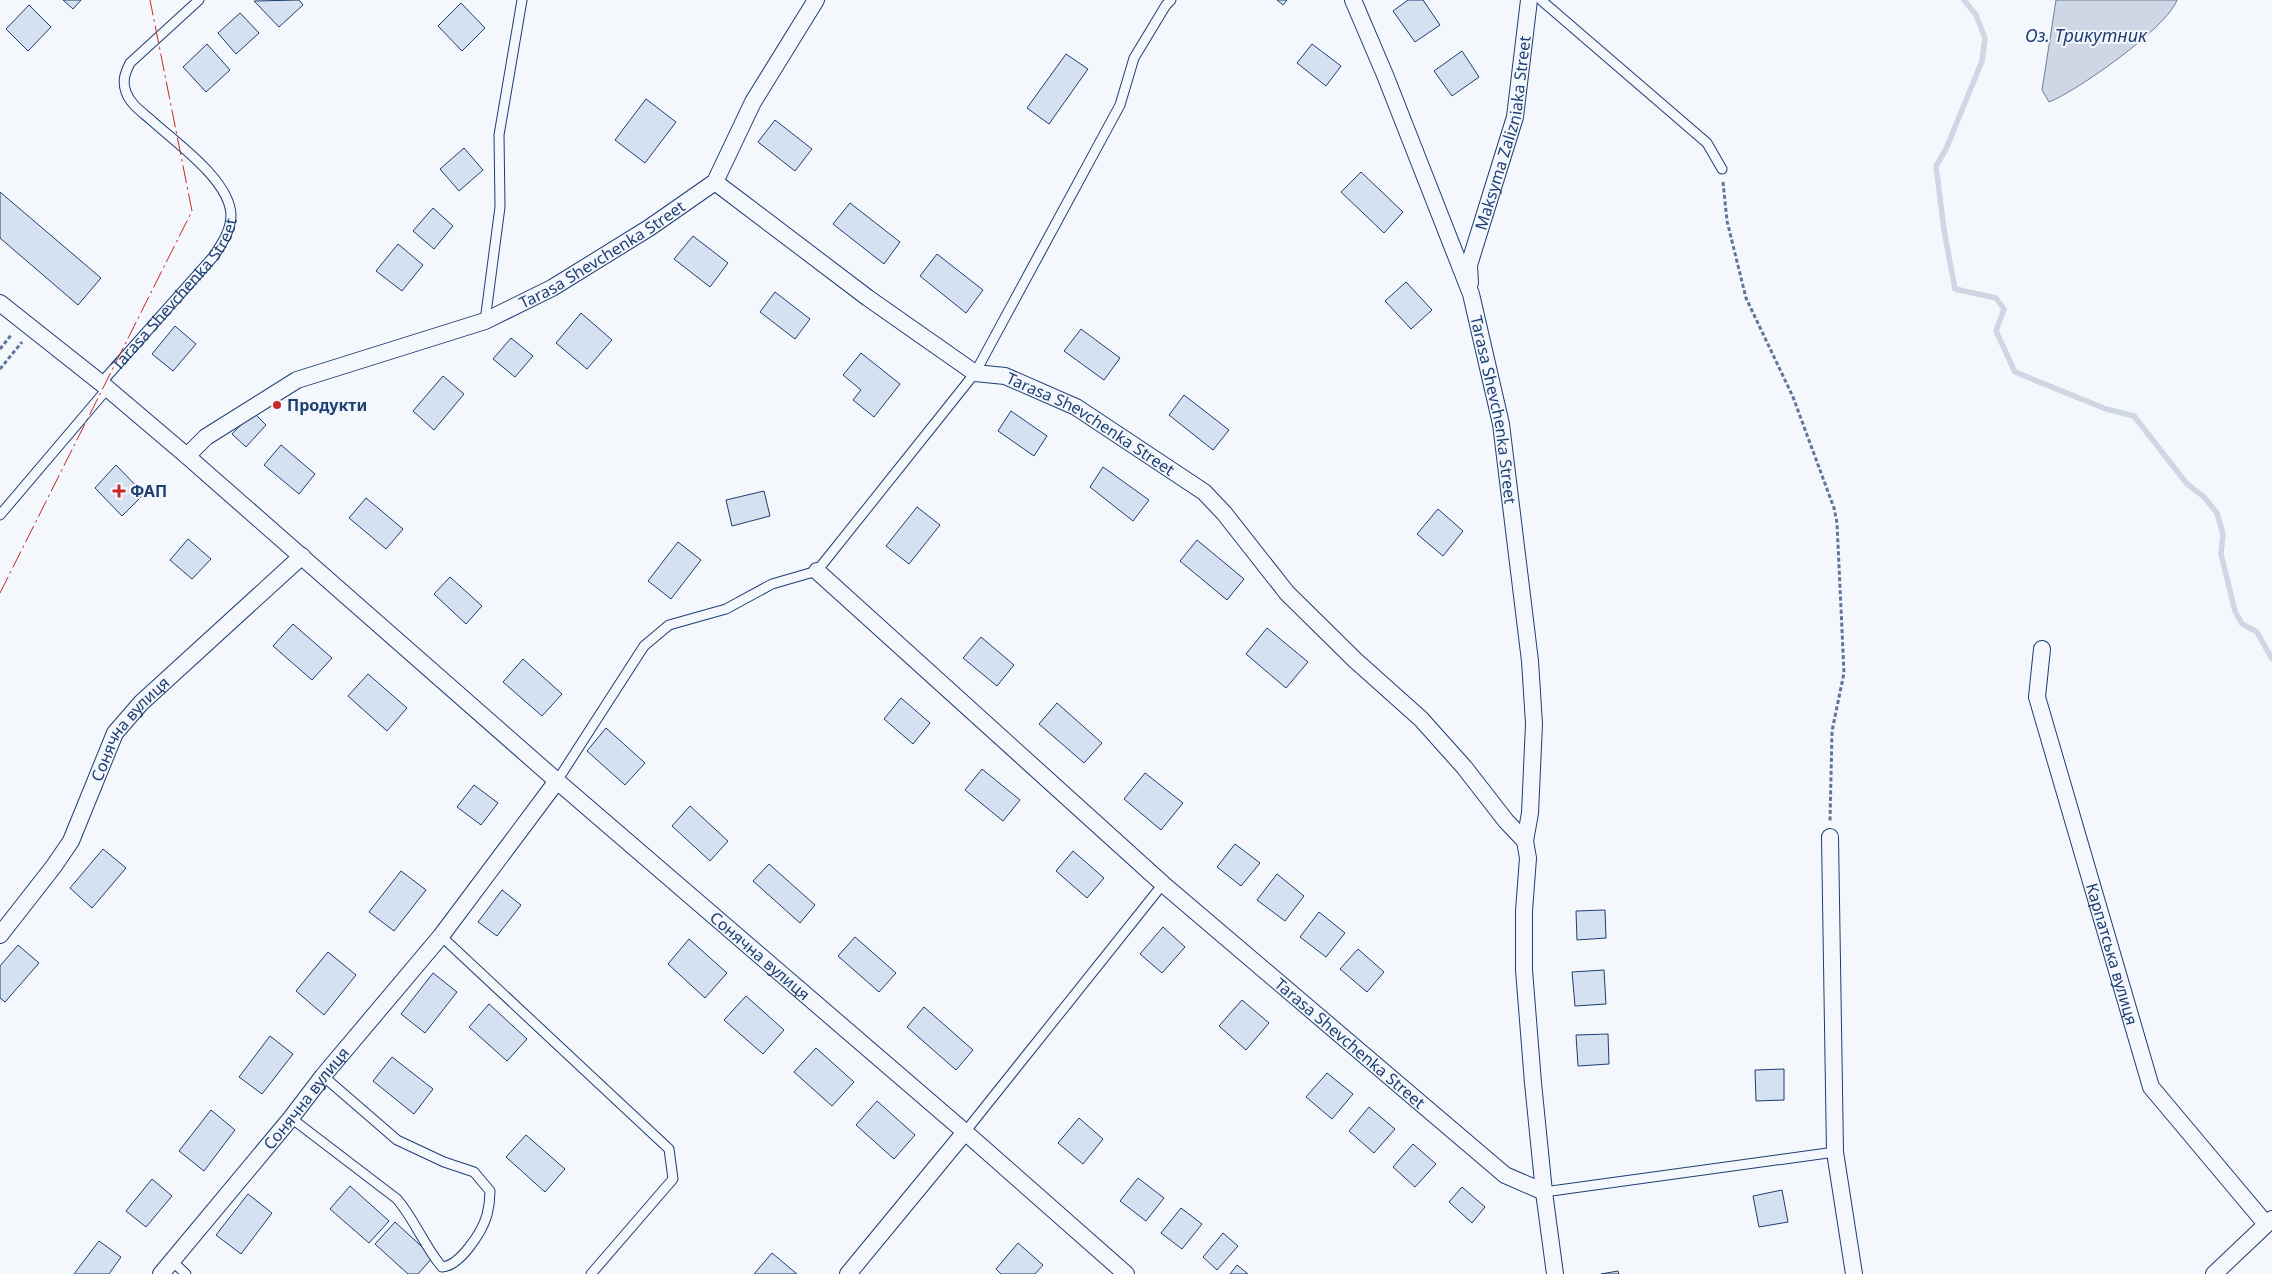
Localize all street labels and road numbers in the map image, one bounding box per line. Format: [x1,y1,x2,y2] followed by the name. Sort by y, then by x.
[1470,34,1536,233] street label: Maksyma Zalizniaka Street
[515,195,690,314] street label: Tarasa Shevchenka Street
[106,216,242,375] street label: Tarasa Shevchenka Street
[1465,314,1522,505] street label: Tarasa Shevchenka Street
[1003,367,1179,481] street label: Tarasa Shevchenka Street
[85,671,174,785] street label: Сонячна вулиця
[2081,880,2143,1027] street label: Карпатська вулиця
[705,906,815,1005] street label: Сонячна вулиця
[1270,973,1430,1114] street label: Tarasa Shevchenka Street
[258,1042,354,1154] street label: Сонячна вулиця

